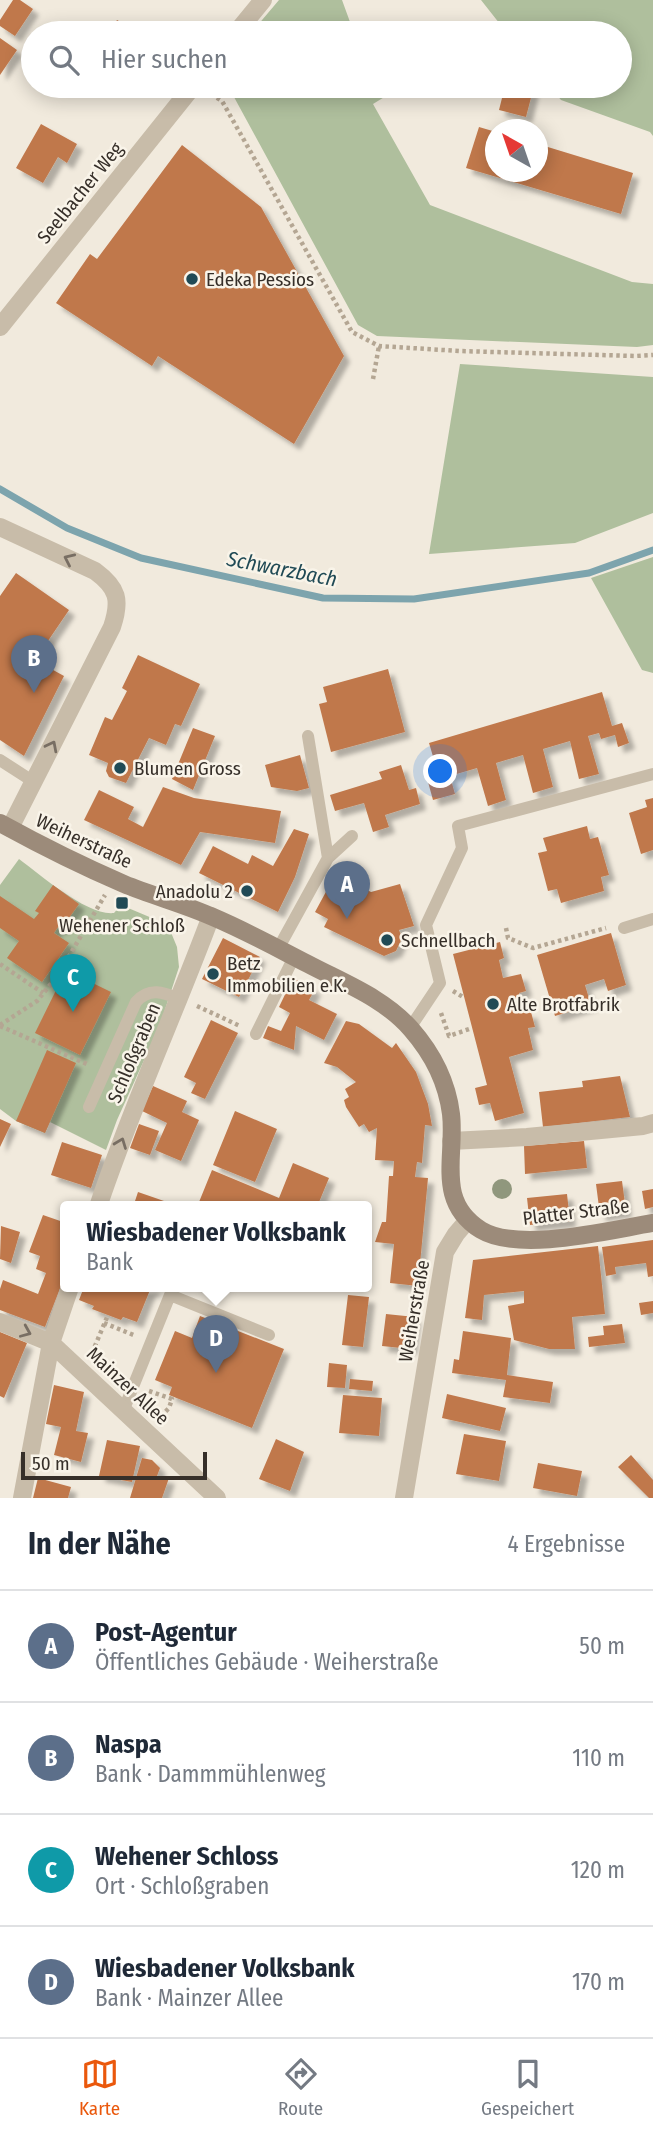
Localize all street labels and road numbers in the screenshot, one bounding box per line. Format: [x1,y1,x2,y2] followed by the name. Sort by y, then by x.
[32,138,128,248] street label: Seelbacher Weg
[32,809,136,873] street label: Weiherstraße
[103,1000,165,1106] street label: Schloßgraben
[521,1194,631,1230] street label: Platter Straße
[394,1258,434,1364] street label: Weiherstraße
[82,1342,174,1430] street label: Mainzer Allee

